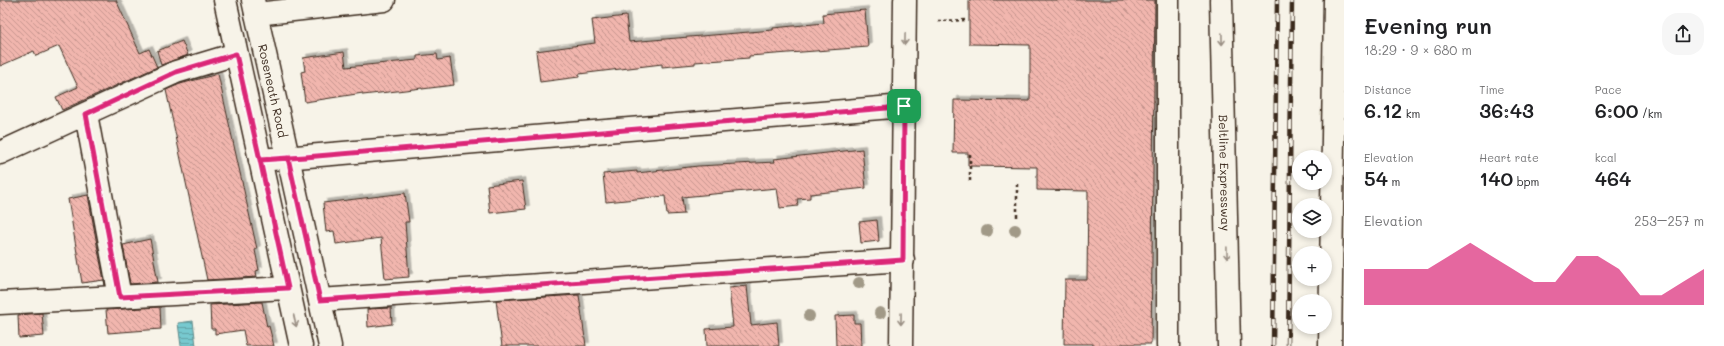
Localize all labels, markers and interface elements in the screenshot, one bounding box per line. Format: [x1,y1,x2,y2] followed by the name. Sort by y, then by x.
[1364,11,1492,40] text: Evening run
[1662,13,1704,55] button: share
[901,32,909,45] one-way arrow
[1218,32,1225,45] one-way arrow
[1364,41,1472,58] text: 18:29 · 9 × 680 m
[255,42,291,140] street label: Roseneath Road
[1364,82,1411,97] text: Distance
[1479,82,1504,97] text: Time
[1595,82,1622,97] text: Pace
[887,89,921,123] pin
[893,95,915,117] icon: arrive
[1364,97,1402,123] text: 6.12
[1479,97,1534,123] text: 36:43
[1595,97,1638,123] text: 6:00
[1402,106,1420,121] text: km
[1638,106,1662,121] text: /km
[1216,115,1234,231] street label: Beltline Expressway
[1292,150,1332,334] map controls
[1292,150,1332,190] button: locate
[1364,150,1413,165] text: Elevation
[1479,150,1539,165] text: Heart rate
[1595,150,1617,165] text: kcal
[1364,165,1388,191] text: 54
[1479,165,1513,191] text: 140
[1595,165,1631,191] text: 464
[1388,174,1400,189] text: m
[1513,174,1539,189] text: bpm
[1292,198,1332,238] button: layers
[1364,212,1422,229] text: Elevation
[1634,212,1704,229] text: 253–257 m
[1223,246,1231,259] one-way arrow
[1292,246,1332,286] button: +
[1292,294,1332,334] button: −
[897,312,905,325] one-way arrow
[292,315,300,328] one-way arrow

